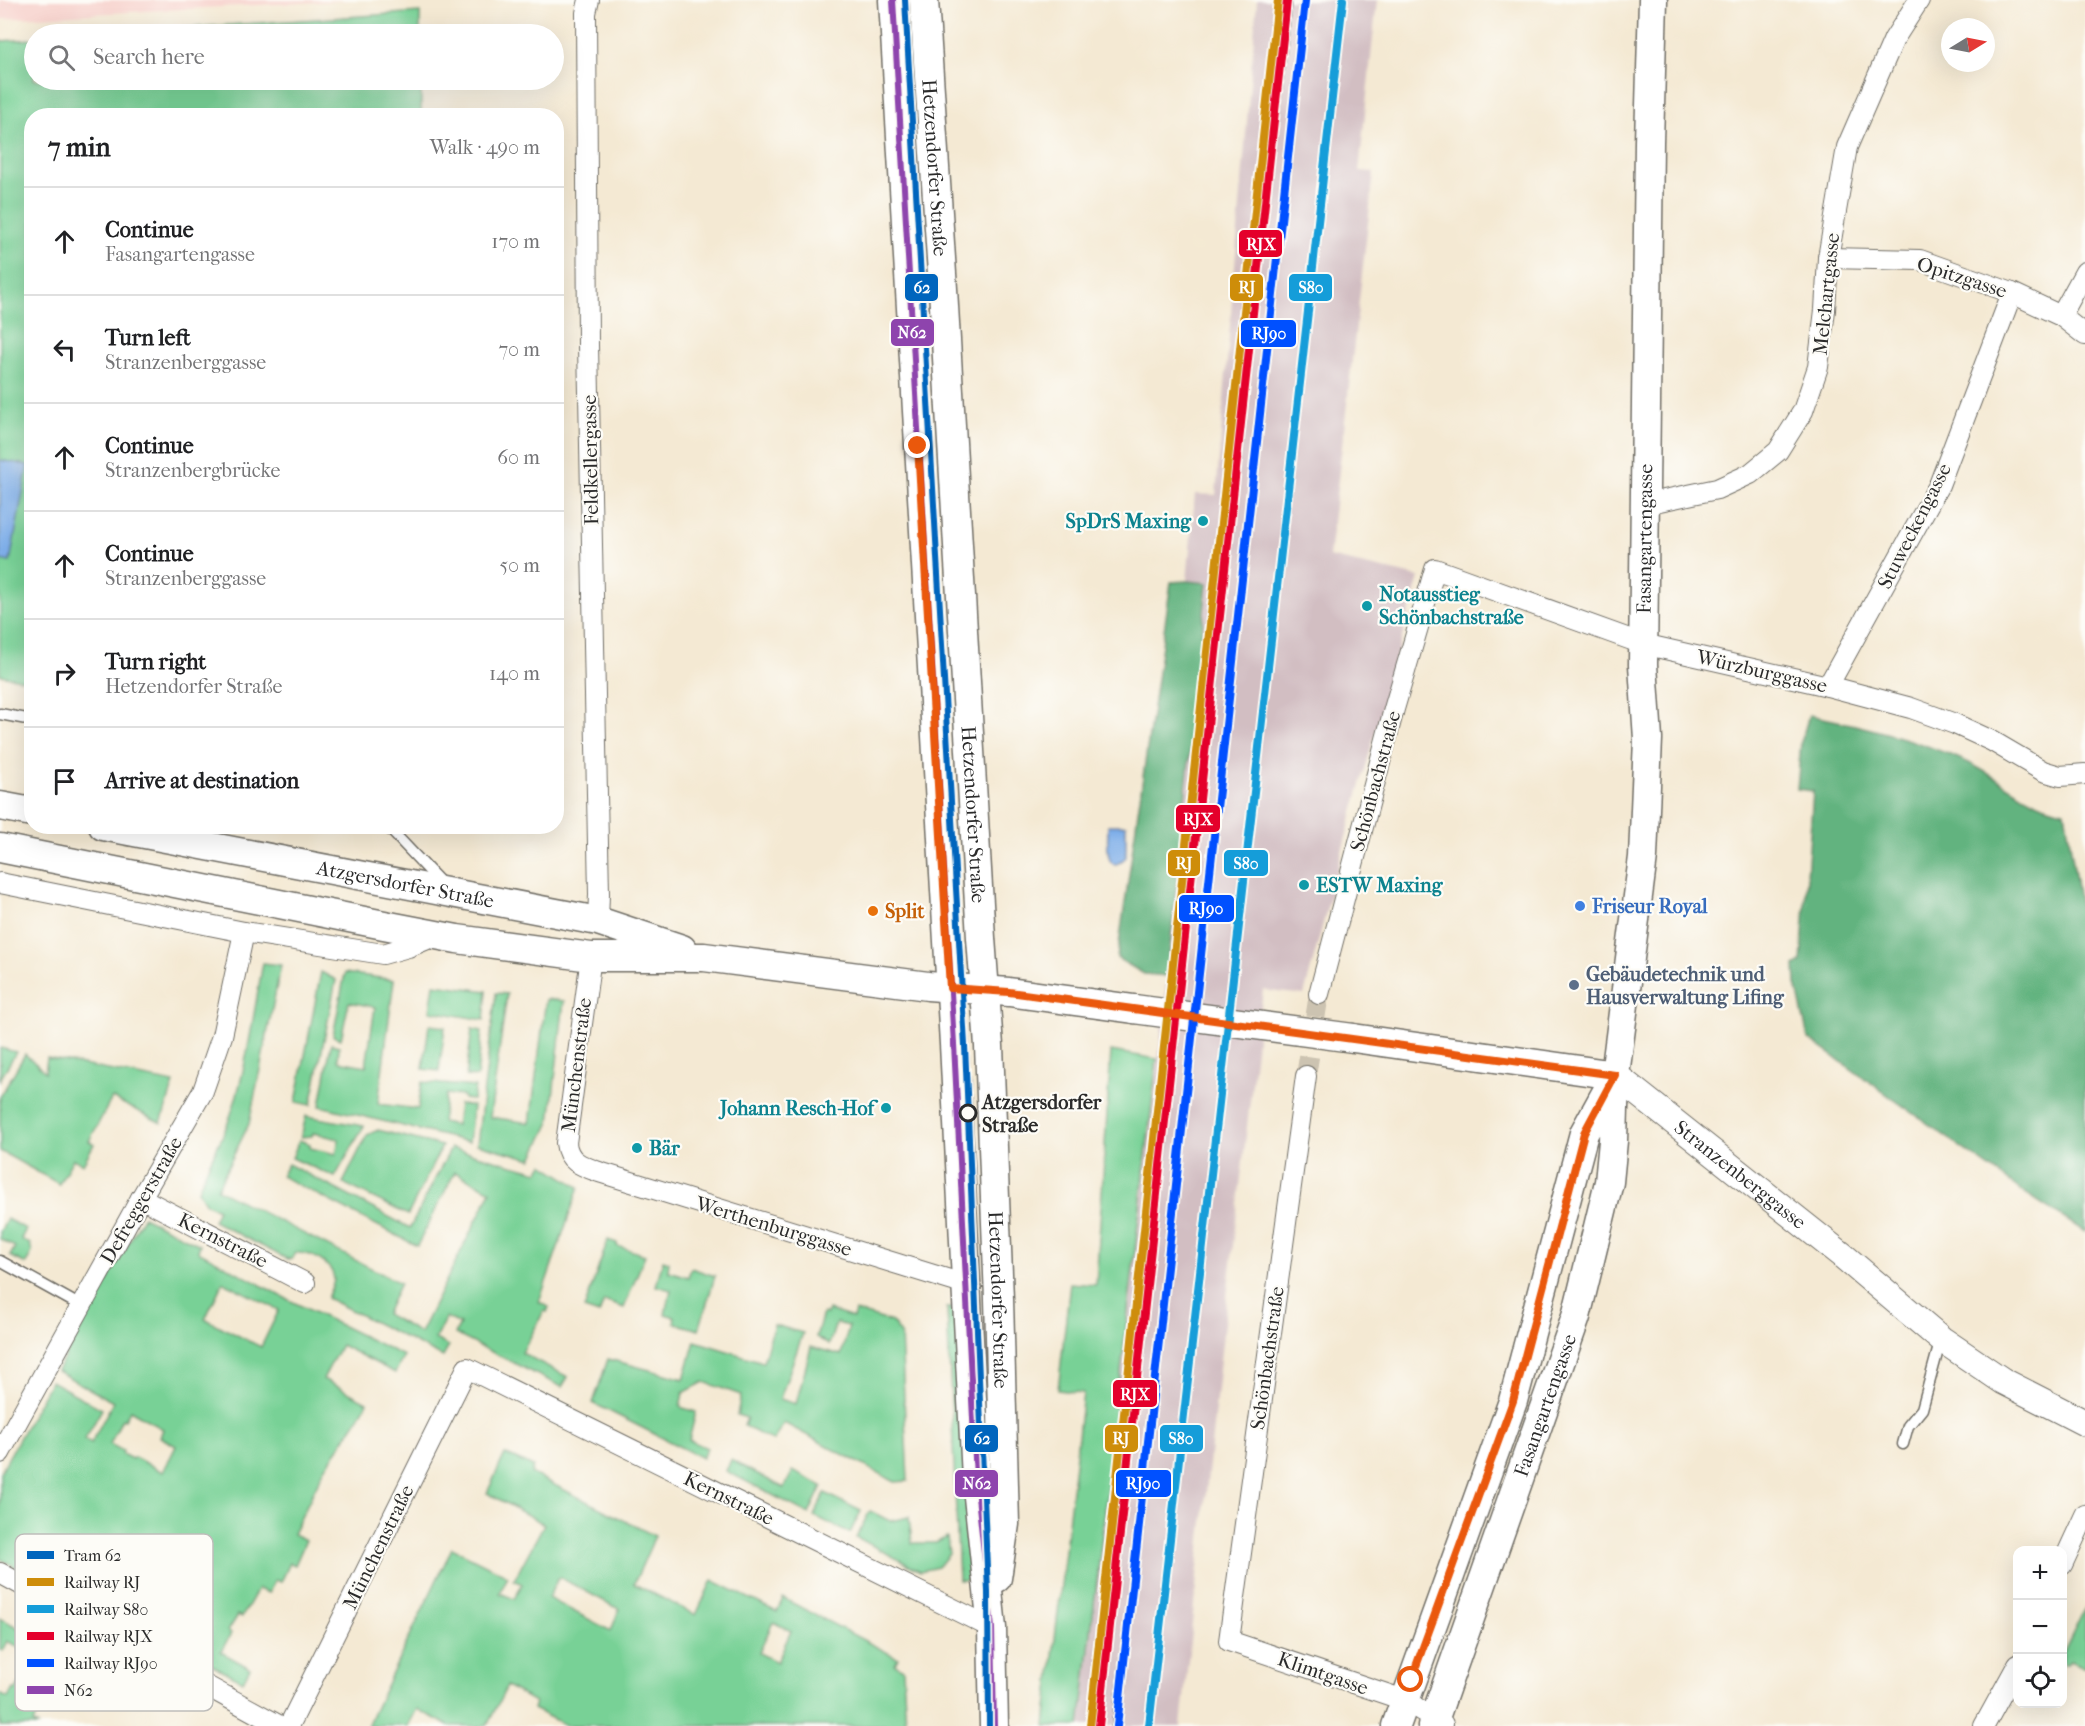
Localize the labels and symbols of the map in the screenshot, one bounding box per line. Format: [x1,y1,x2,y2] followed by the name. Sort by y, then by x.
[1941,18,1995,72] north arrow
[917,78,952,257] street label: Hetzendorfer Straße
[1238,229,1283,258] line badge: RJX
[1809,232,1844,356] street label: Melchartgasse
[1246,235,1276,255] text: RJX
[1914,252,2010,303] street label: Opitzgasse
[904,273,939,302] line badge: 62
[1229,273,1264,302] line badge: RJ
[1288,273,1333,302] line badge: S80
[914,278,930,297] text: 62
[1238,278,1256,298] text: RJ
[1298,278,1324,297] text: S80
[890,318,935,347] line badge: N62
[1240,319,1297,348] line badge: RJ90
[897,323,927,342] text: N62
[1252,324,1286,344] text: RJ90
[578,395,603,525] street label: Feldkellergasse
[904,432,930,458] route end
[1873,459,1956,593] street label: Stuweckengasse
[1633,464,1657,614] street label: Fasangartengasse
[1066,510,1192,533] place label: SpDrS Maxing
[1196,514,1210,528] marker: SpDrS Maxing
[1379,583,1524,629] place label: Notausstieg Schönbachstraße
[1360,599,1374,613] marker: Notausstieg Schönbachstraße
[1693,645,1829,698] street label: Würzburggasse
[1346,708,1405,854] street label: Schönbachstraße
[957,725,990,904] street label: Hetzendorfer Straße
[1175,804,1221,833] line badge: RJX
[1183,810,1213,830] text: RJX
[1167,849,1201,877] line badge: RJ
[1223,849,1269,877] line badge: S80
[1175,854,1193,874] text: RJ
[1233,854,1259,873] text: S80
[314,856,496,913] street label: Atzgersdorfer Straße
[1316,874,1444,897] place label: ESTW Maxing
[1297,878,1311,892] marker: ESTW Maxing
[1178,894,1235,923] line badge: RJ90
[1591,895,1708,918] place label: Friseur Royal
[1189,899,1223,919] text: RJ90
[1573,899,1587,913] marker: Friseur Royal
[885,900,925,923] place label: Split
[866,904,880,918] marker: Split
[1586,963,1785,1009] place label: Gebäudetechnik und Hausverwaltung Lifing
[1567,978,1581,992] marker: Gebäudetechnik und Hausverwaltung Lifing
[557,996,596,1134] street label: Münchenstraße
[980,1091,1102,1137] place label: Atzgersdorfer Straße
[718,1097,878,1120] place label: Johann Resch-Hof
[879,1101,893,1115] marker: Johann Resch-Hof
[959,1104,977,1122] marker: Atzgersdorfer Straße
[1670,1116,1810,1234] street label: Stranzenberggasse
[96,1133,187,1268] street label: Defreggerstraße
[649,1137,680,1160] place label: Bär
[630,1141,644,1155] marker: Bär
[692,1192,855,1261] street label: Werthenburggasse
[174,1208,271,1273] street label: Kernstraße
[984,1211,1012,1389] street label: Hetzendorfer Straße
[1246,1285,1289,1431] street label: Schönbachstraße
[1510,1331,1581,1480] street label: Fasangartengasse
[1112,1379,1158,1408] line badge: RJX
[1120,1385,1150,1405] text: RJX
[964,1424,999,1453] line badge: 62
[1104,1424,1139,1453] line badge: RJ
[1159,1424,1204,1453] line badge: S80
[974,1429,990,1448] text: 62
[1112,1429,1130,1449] text: RJ
[1168,1429,1194,1448] text: S80
[680,1467,778,1530] street label: Kernstraße
[954,1469,999,1498] line badge: N62
[1115,1469,1172,1498] line badge: RJ90
[962,1474,992,1493] text: N62
[1126,1474,1160,1494] text: RJ90
[338,1481,419,1613] street label: Münchenstraße
[15,1534,213,1711] legend
[64,1546,122,1565] text: Tram 62
[64,1573,140,1592] text: Railway RJ
[64,1600,148,1619] text: Railway S80
[64,1627,153,1646] text: Railway RJX
[1275,1647,1371,1700] street label: Klimtgasse
[64,1654,158,1673] text: Railway RJ90
[1397,1666,1423,1692] route start
[64,1681,93,1700] text: N62

